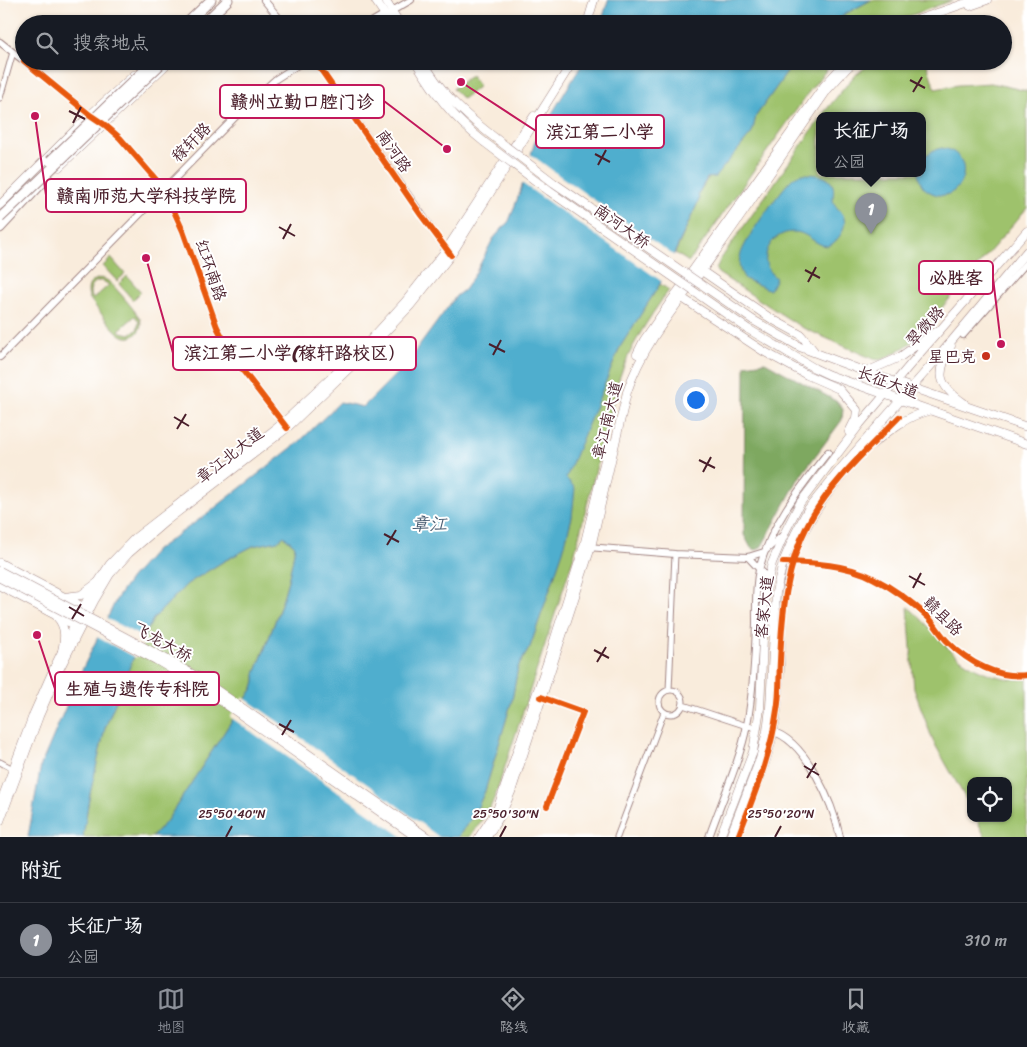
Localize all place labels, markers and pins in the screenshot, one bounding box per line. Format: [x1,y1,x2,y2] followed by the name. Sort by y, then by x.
[220,85,384,118] callout: 赣州立勤口腔门诊
[536,115,664,148] callout: 滨江第二小学
[46,179,246,212] callout: 赣南师范大学科技学院
[855,193,887,234] pin: 1
[919,261,993,294] callout: 必胜客
[173,337,416,370] callout: 滨江第二小学(稼轩路校区）
[928,342,976,371] place label: 星巴克
[980,350,992,362] marker: 星巴克
[55,672,219,705] callout: 生殖与遗传专科院

